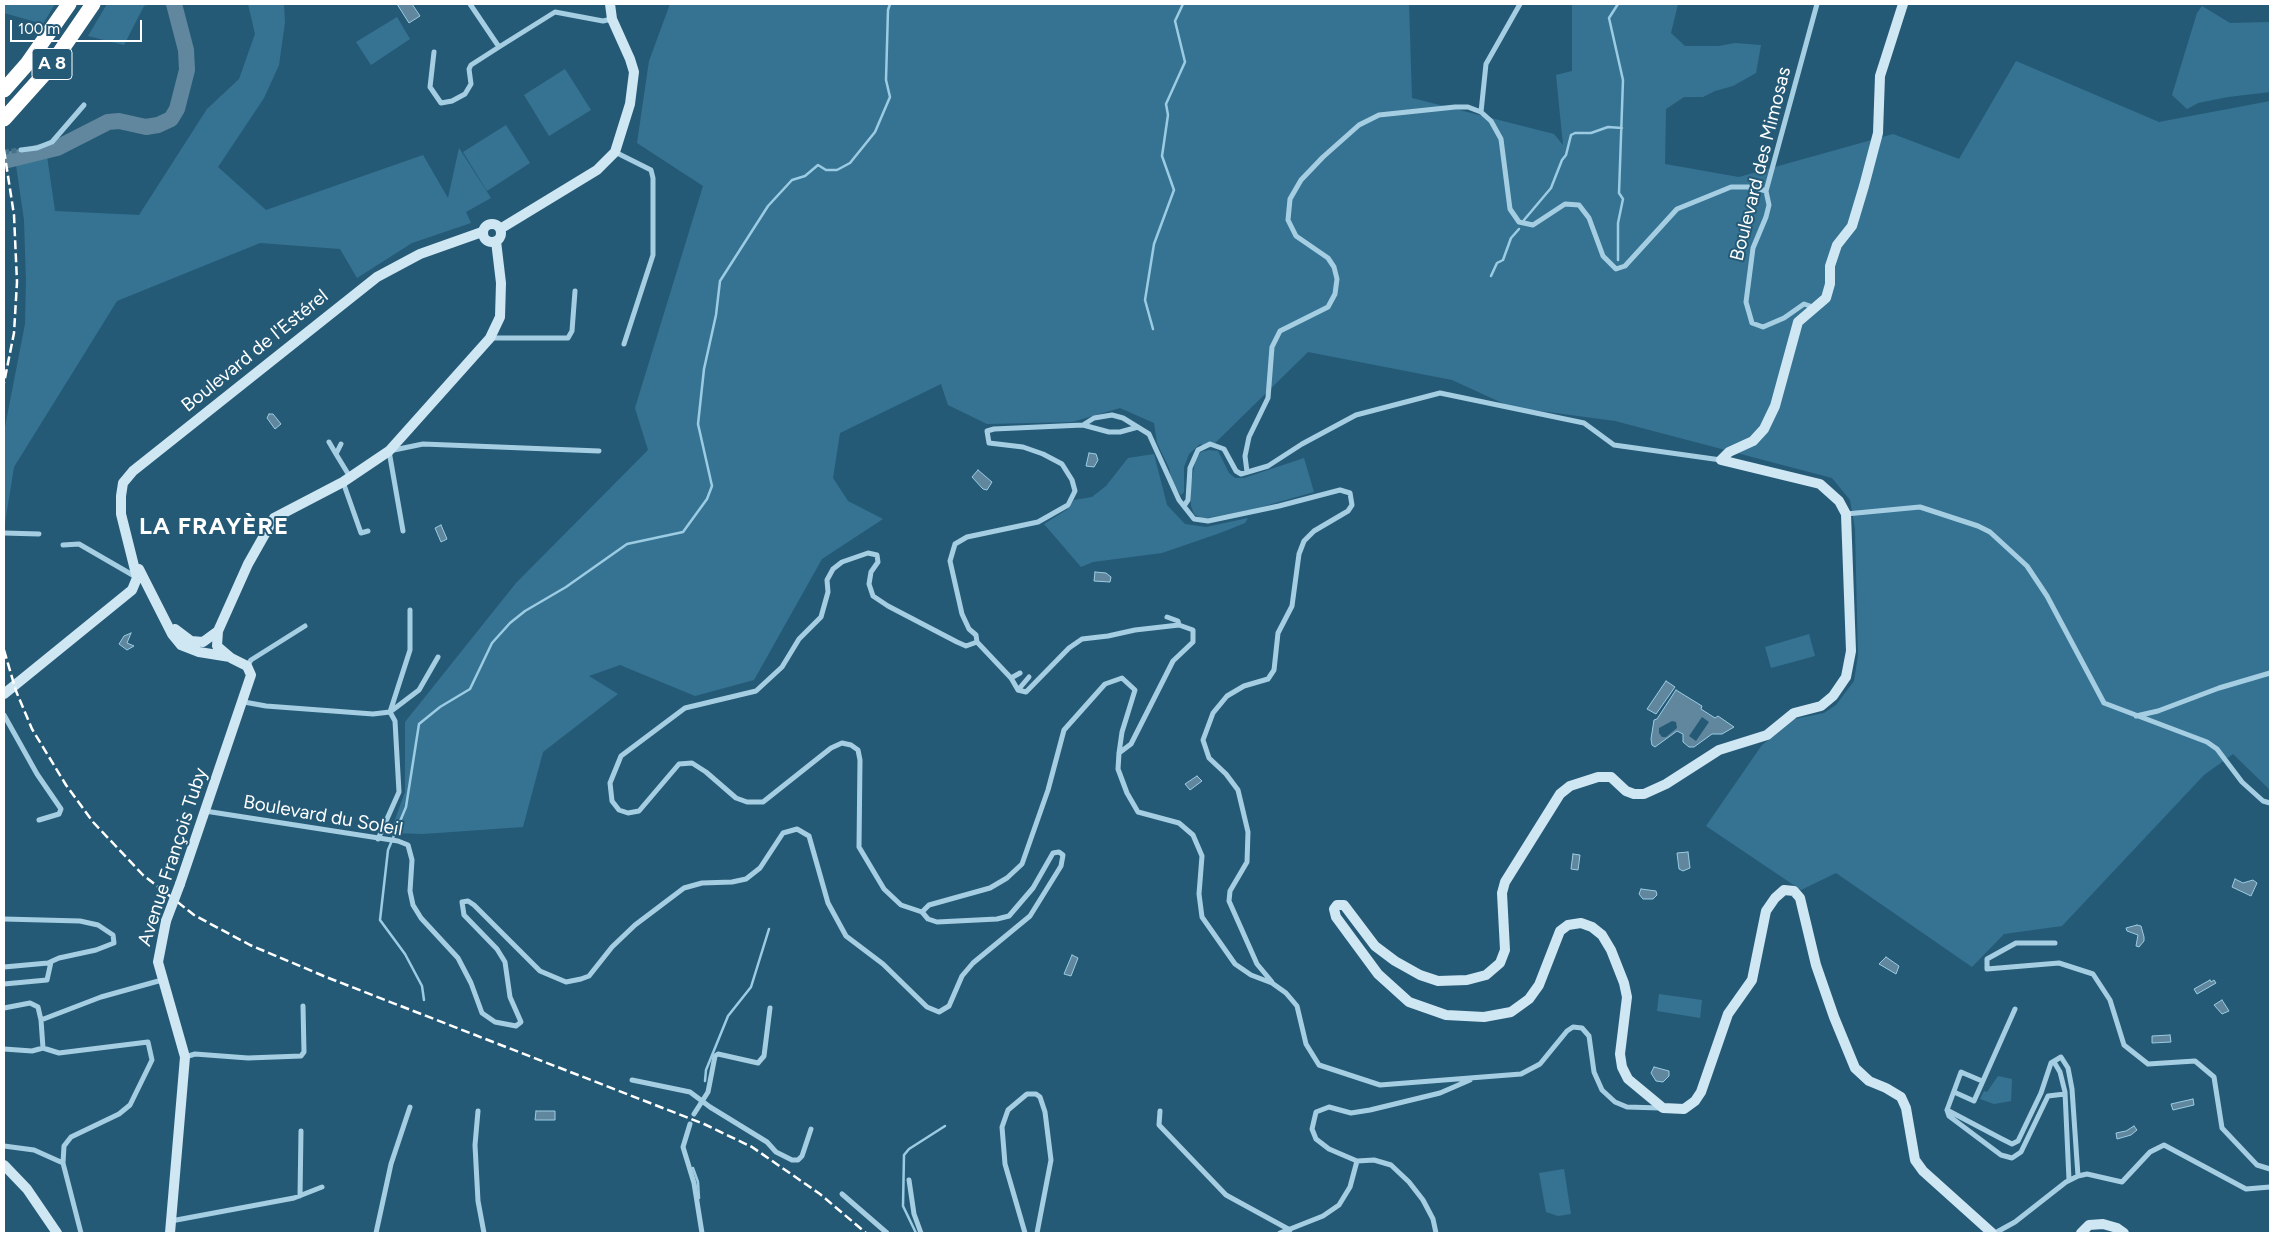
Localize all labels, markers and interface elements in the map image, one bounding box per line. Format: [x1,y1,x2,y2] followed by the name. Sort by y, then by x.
[12,10,145,42] scale bar
[18,20,60,38] text: 100 m
[32,49,72,80] road number: A 8
[1726,65,1796,263] street label: Boulevard des Mimosas
[177,285,333,417] street label: Boulevard de l'Estérel
[138,513,290,541] district label: LA FRAYÈRE
[133,765,213,949] street label: Avenue François Tuby
[242,791,404,841] street label: Boulevard du Soleil

